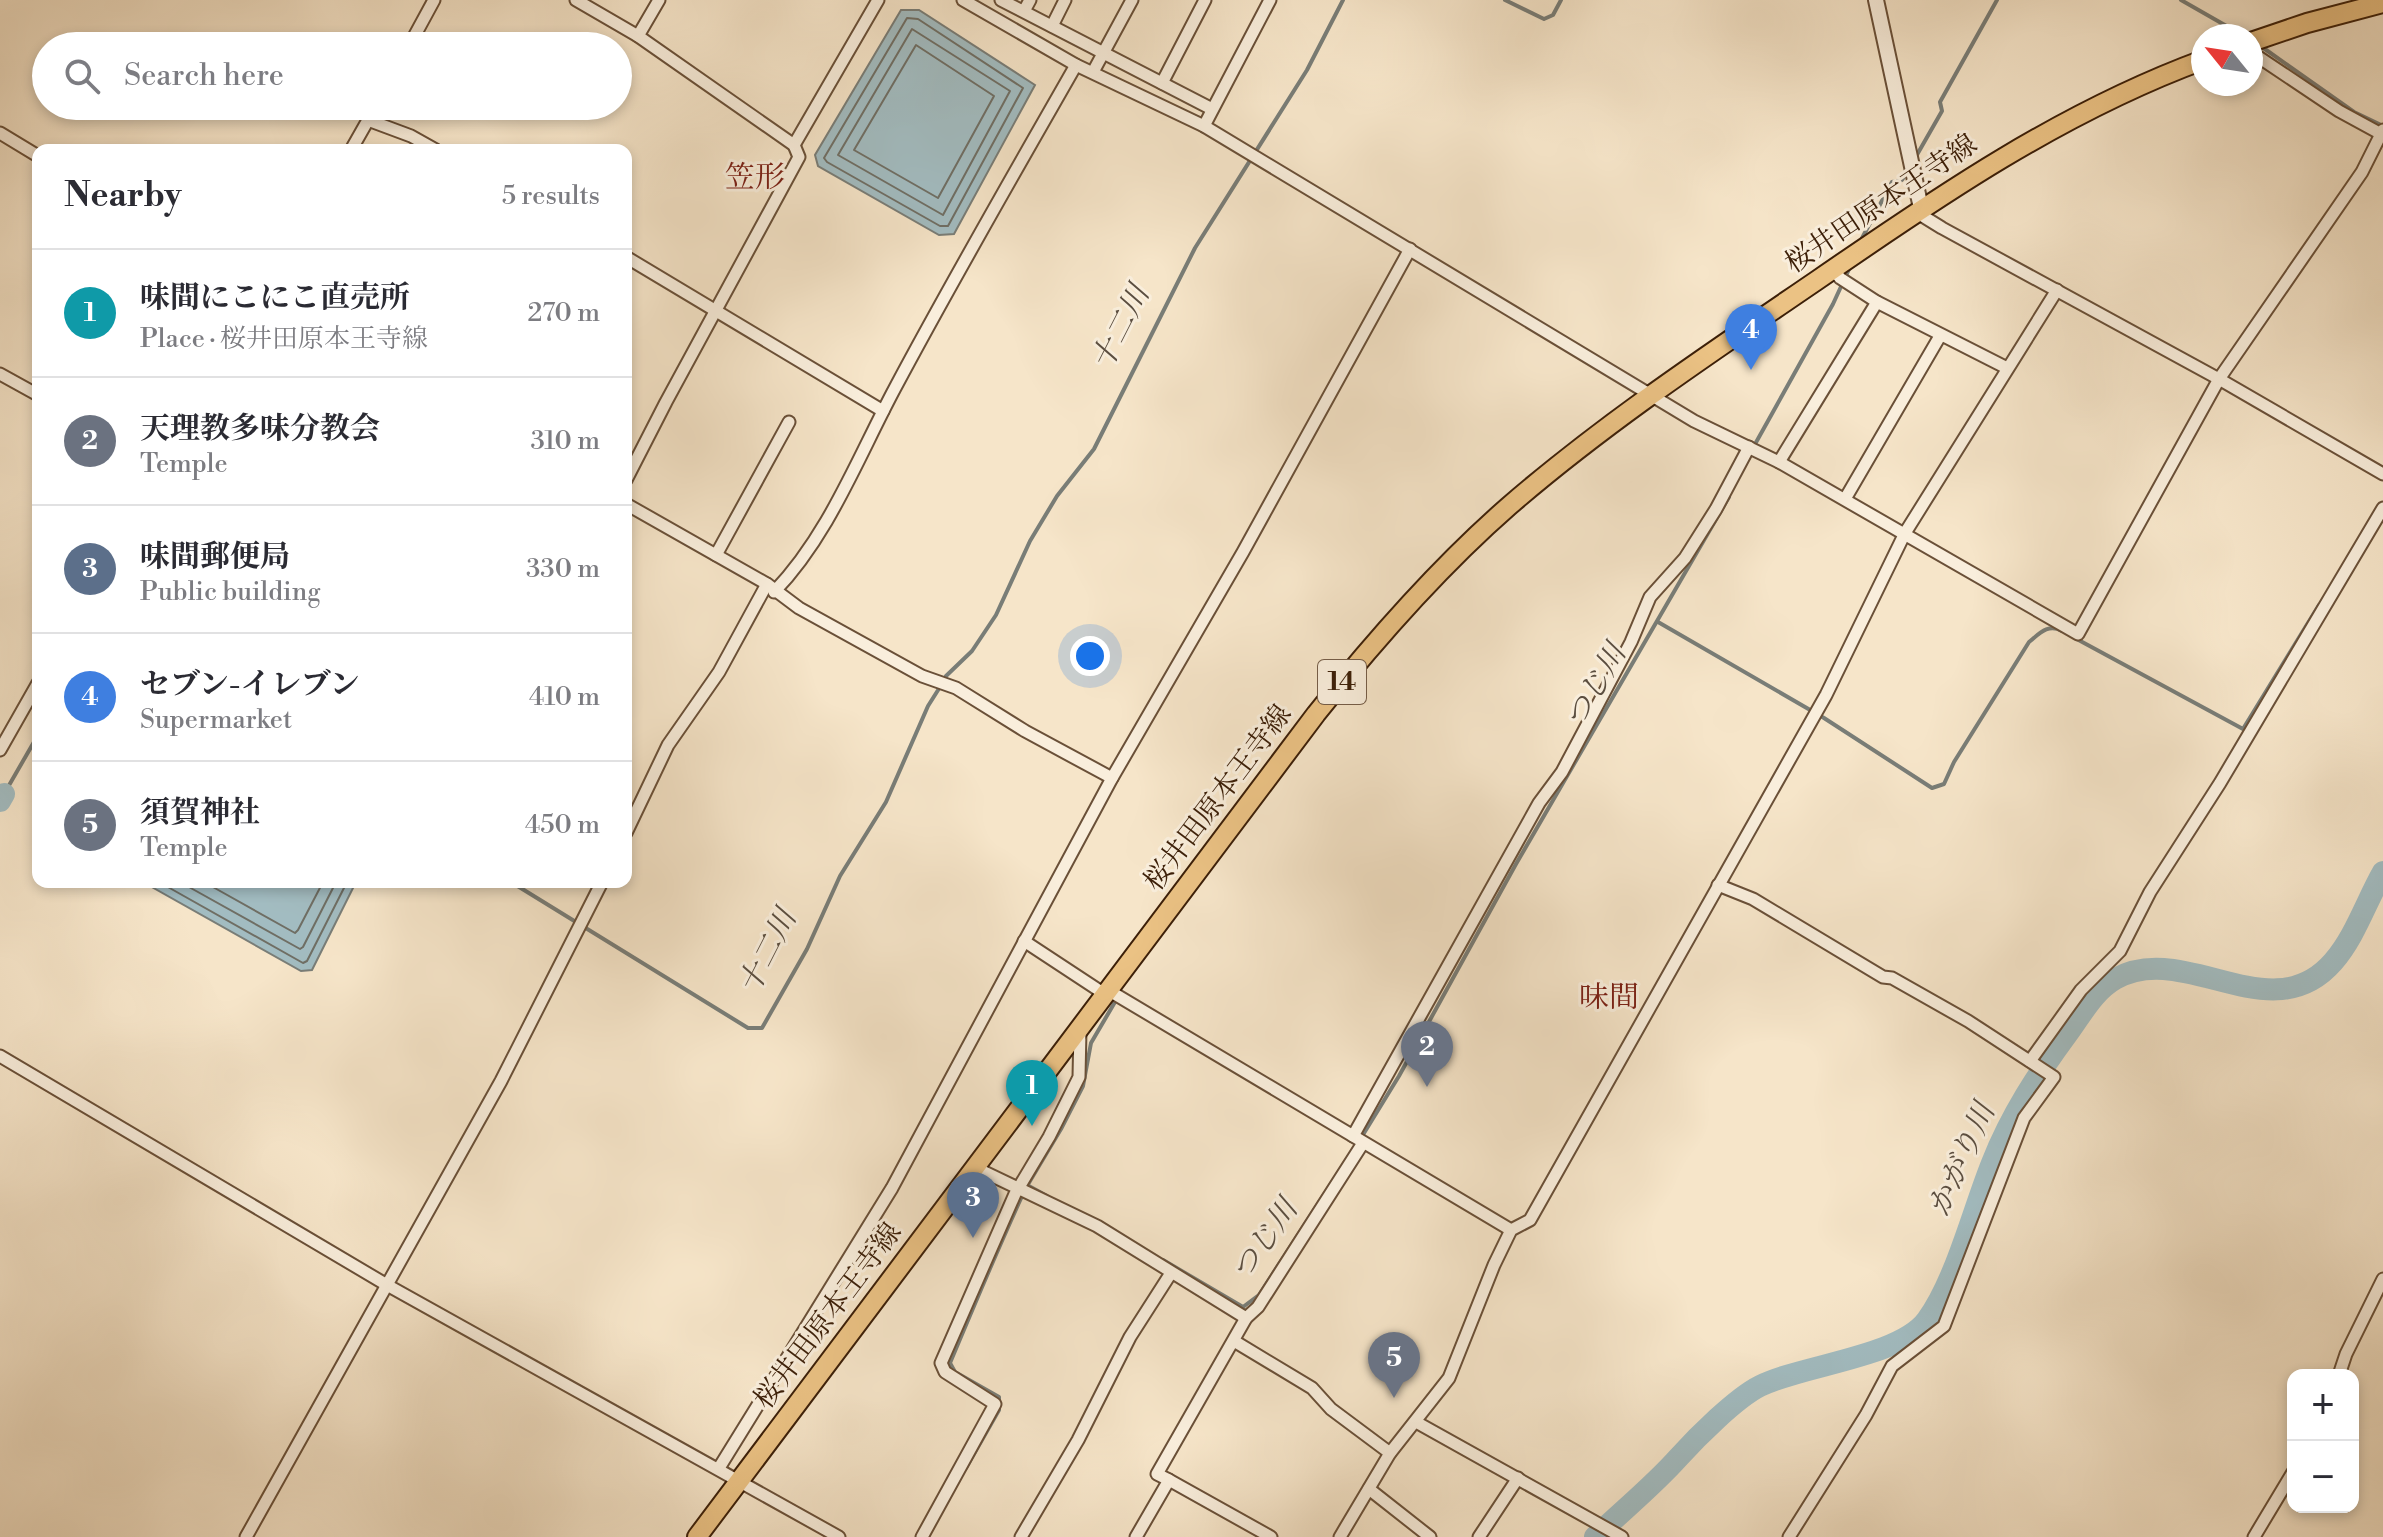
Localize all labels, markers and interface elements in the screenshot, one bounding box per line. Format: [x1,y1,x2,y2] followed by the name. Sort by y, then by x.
[2191,24,2263,96] north arrow
[32,32,632,120] search box
[60,54,104,98] icon: search
[124,57,284,95] text: Search here
[1778,127,1984,281] street label: 桜井田原本王寺線
[725,159,785,197] district label: 笠形
[64,175,182,217] text: Nearby
[502,180,600,212] text: 5 results
[1084,277,1160,377] water label: 十二川
[140,279,410,317] text: 味間にこにこ直売所
[84,297,96,329] text: 1
[527,297,600,329] text: 270 m
[1725,304,1777,370] pin: 4
[140,323,428,355] text: Place · 桜井田原本王寺線
[140,410,380,448] text: 天理教多味分教会
[82,425,98,457] text: 2
[531,425,600,457] text: 310 m
[140,448,228,480] text: Temple
[140,538,290,576] text: 味間郵便局
[82,553,98,585] text: 3
[526,553,600,585] text: 330 m
[140,576,321,608] text: Public building
[1557,635,1636,734] water label: つじ川
[1070,636,1110,676] your location
[1318,660,1366,704] road number: 14
[140,666,359,704] text: セブン-イレブン
[81,681,99,713] text: 4
[529,681,600,713] text: 410 m
[1137,698,1299,898] street label: 桜井田原本王寺線
[140,704,292,736] text: Supermarket
[140,794,260,832] text: 須賀神社
[82,809,98,841] text: 5
[525,809,600,841] text: 450 m
[140,832,228,864] text: Temple
[731,901,807,1001] water label: 十二川
[1579,979,1639,1017] district label: 味間
[1401,1021,1453,1087] pin: 2
[1006,1060,1058,1126] pin: 1
[1920,1095,2005,1223] water label: かがり川
[947,1172,999,1238] pin: 3
[1224,1190,1308,1288] water label: つじ川
[747,1216,909,1416] street label: 桜井田原本王寺線
[1368,1332,1420,1398] pin: 5
[2287,1369,2359,1513] map controls
[2287,1369,2359,1441] button: +
[2287,1441,2359,1513] button: −

